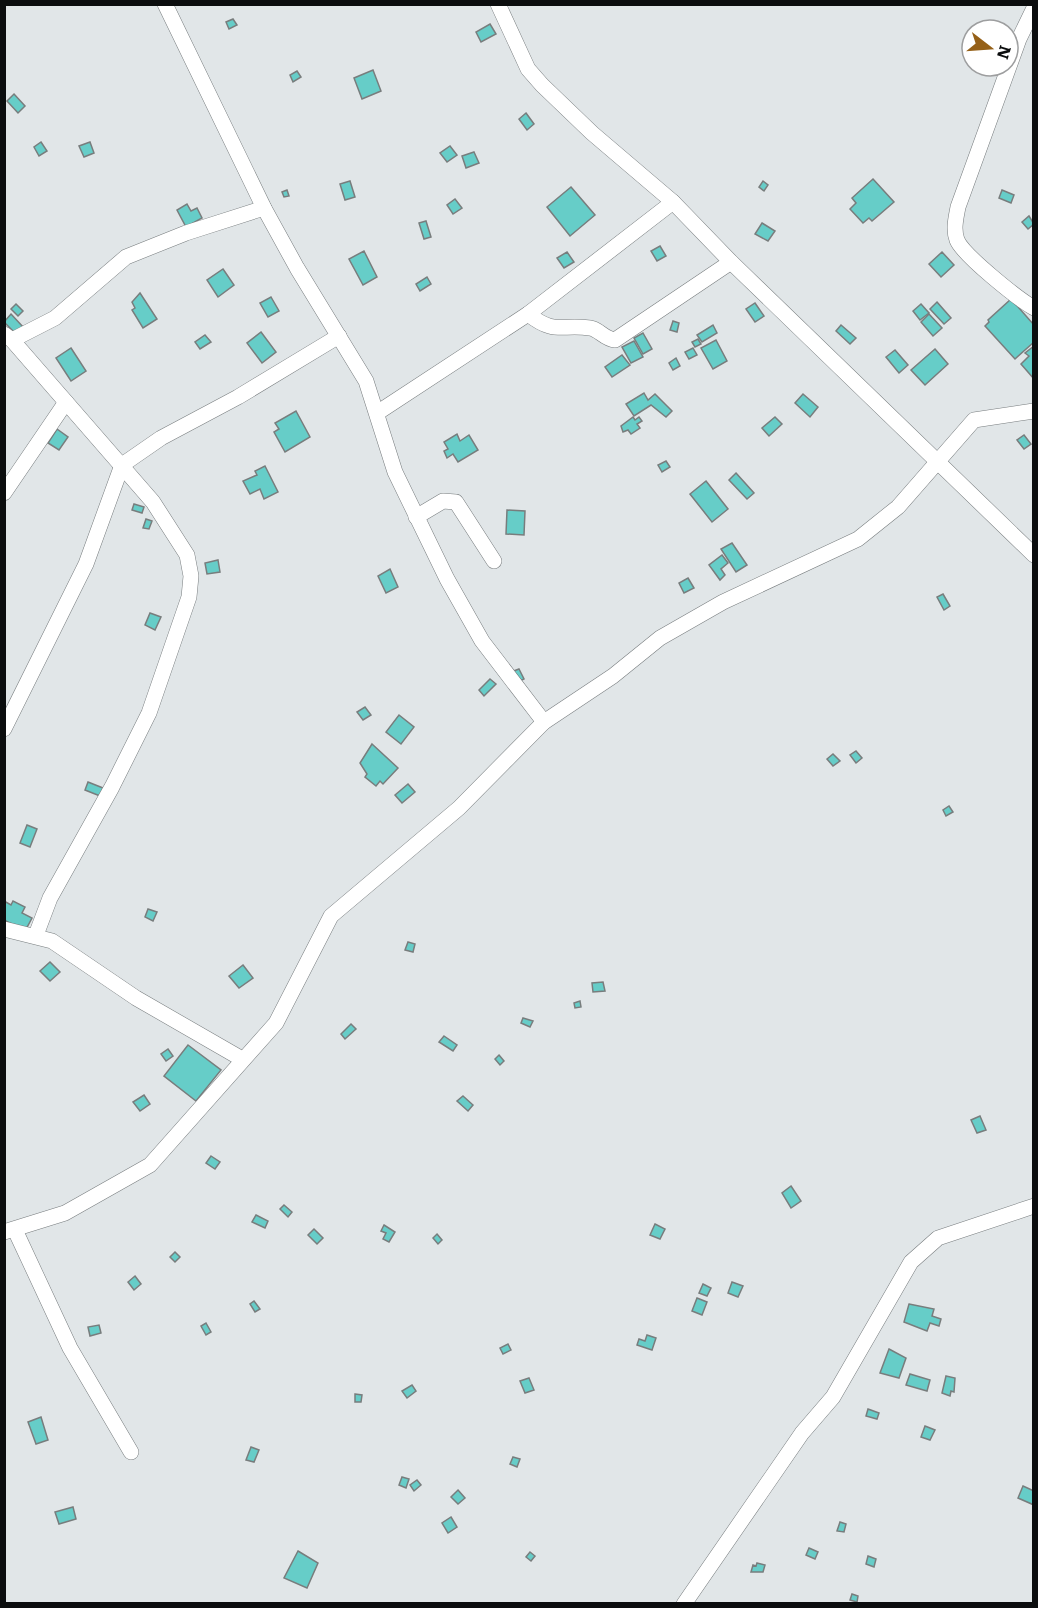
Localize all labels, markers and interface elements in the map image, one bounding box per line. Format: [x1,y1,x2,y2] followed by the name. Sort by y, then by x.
[960,18,1020,78] north arrow
[992,43,1019,63] text: N

